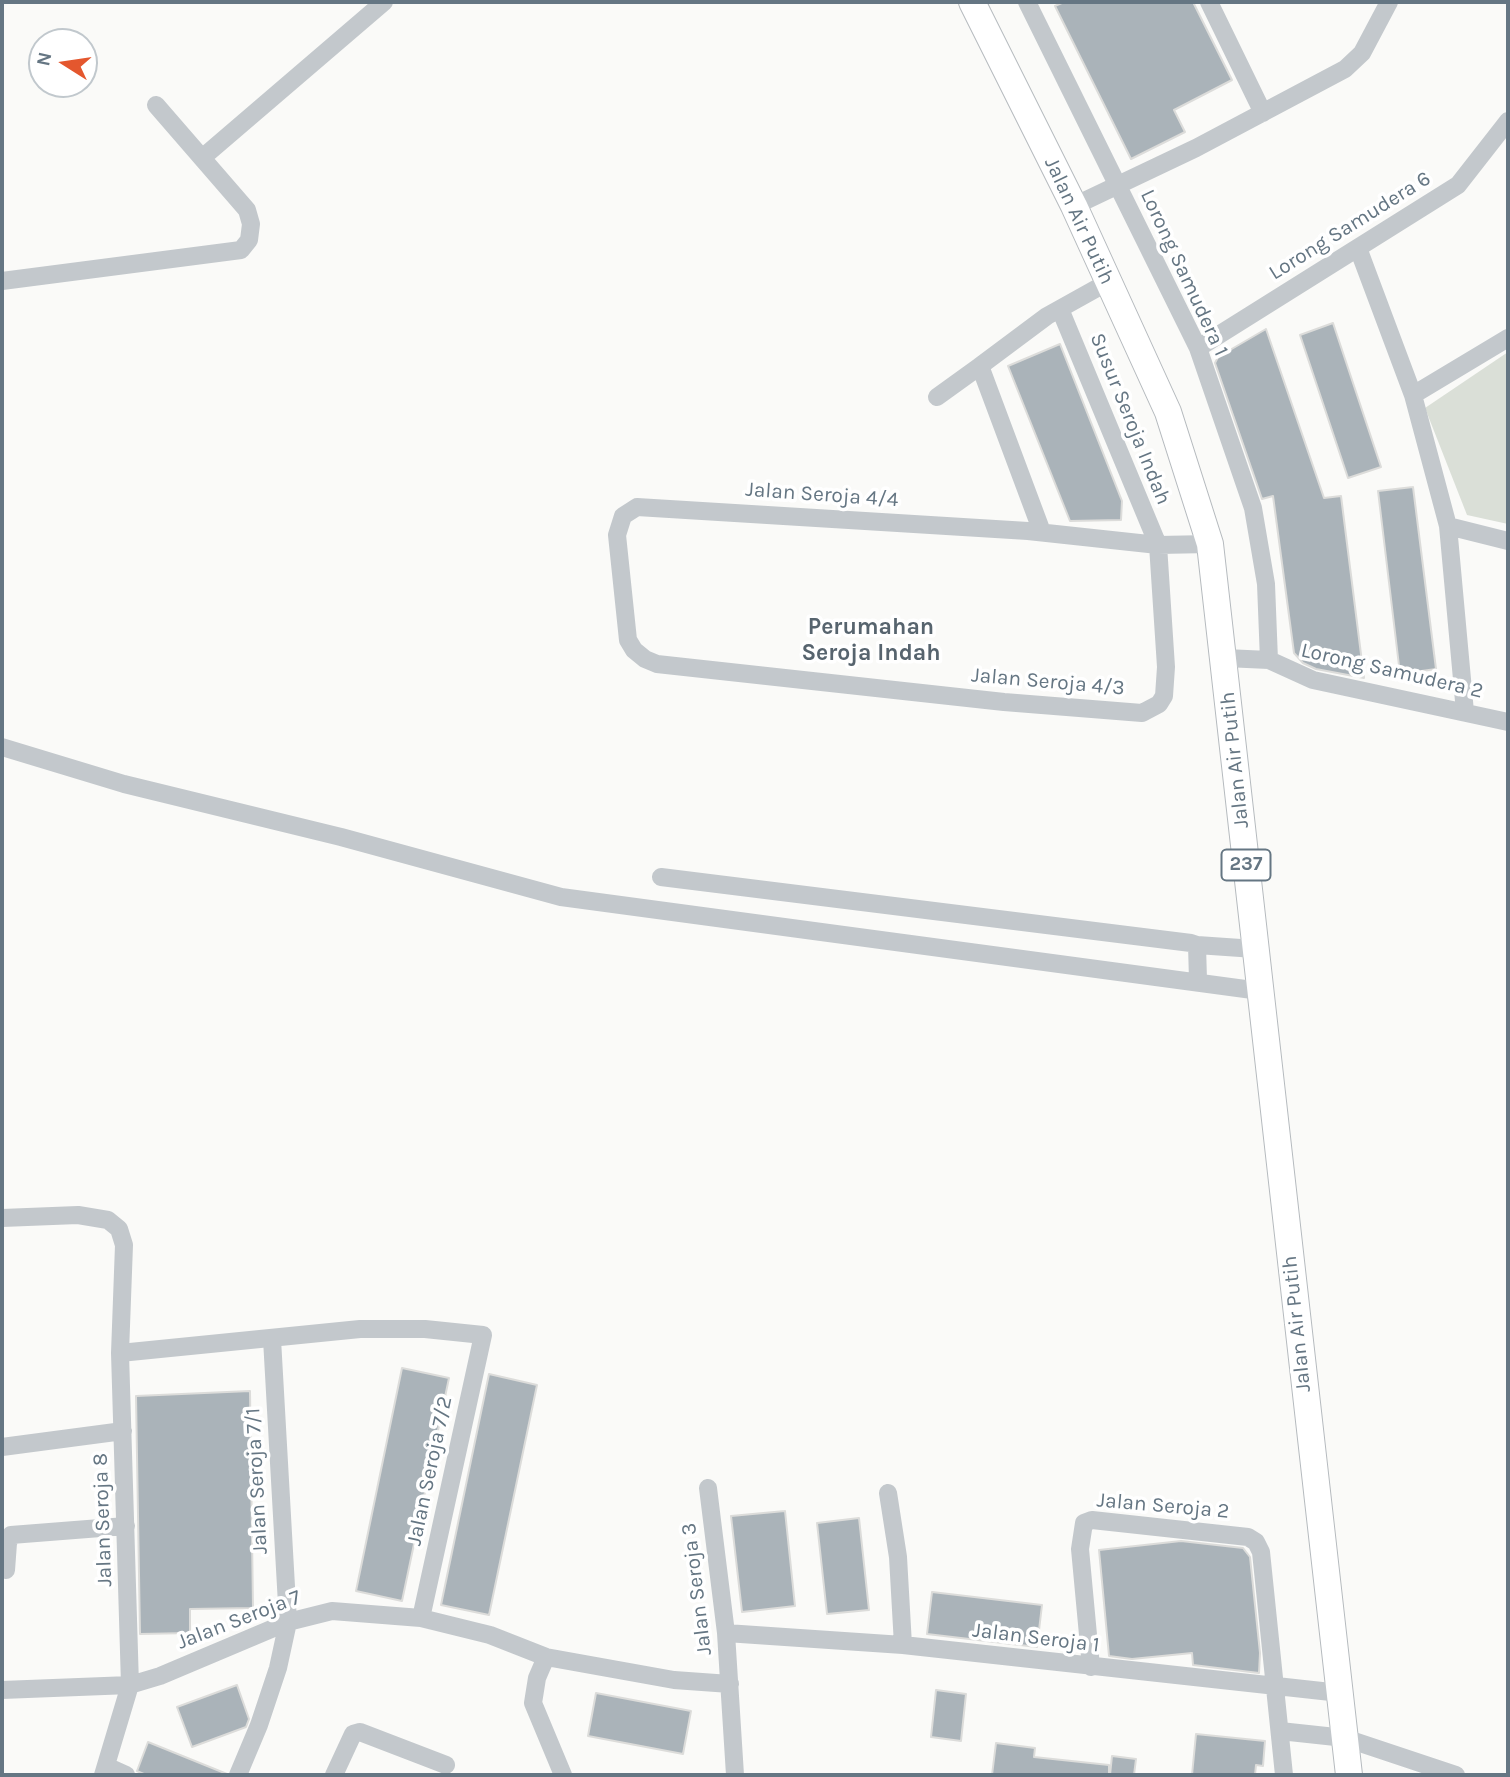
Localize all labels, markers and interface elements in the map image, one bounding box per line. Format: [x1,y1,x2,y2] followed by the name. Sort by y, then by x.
[28,28,98,98] north arrow
[32,50,57,68] text: N
[1039,154,1119,288] street label: Jalan Air Putih
[1265,166,1435,286] street label: Lorong Samudera 6
[1134,186,1234,360] street label: Lorong Samudera 1
[1084,330,1176,508] street label: Susur Seroja Indah
[745,477,899,513] street label: Jalan Seroja 4/4
[801,613,941,667] district label: Perumahan Seroja Indah
[1299,638,1485,704] street label: Lorong Samudera 2
[970,663,1126,701] street label: Jalan Seroja 4/3
[1215,690,1255,830] street label: Jalan Air Putih
[1222,850,1270,880] road number: 237
[1277,1254,1317,1394] street label: Jalan Air Putih
[402,1394,458,1548] street label: Jalan Seroja 7/2
[241,1407,273,1555] street label: Jalan Seroja 7/1
[88,1453,118,1587] street label: Jalan Seroja 8
[1096,1488,1230,1524] street label: Jalan Seroja 2
[676,1521,718,1657] street label: Jalan Seroja 3
[173,1585,305,1655] street label: Jalan Seroja 7
[971,1618,1101,1658] street label: Jalan Seroja 1

